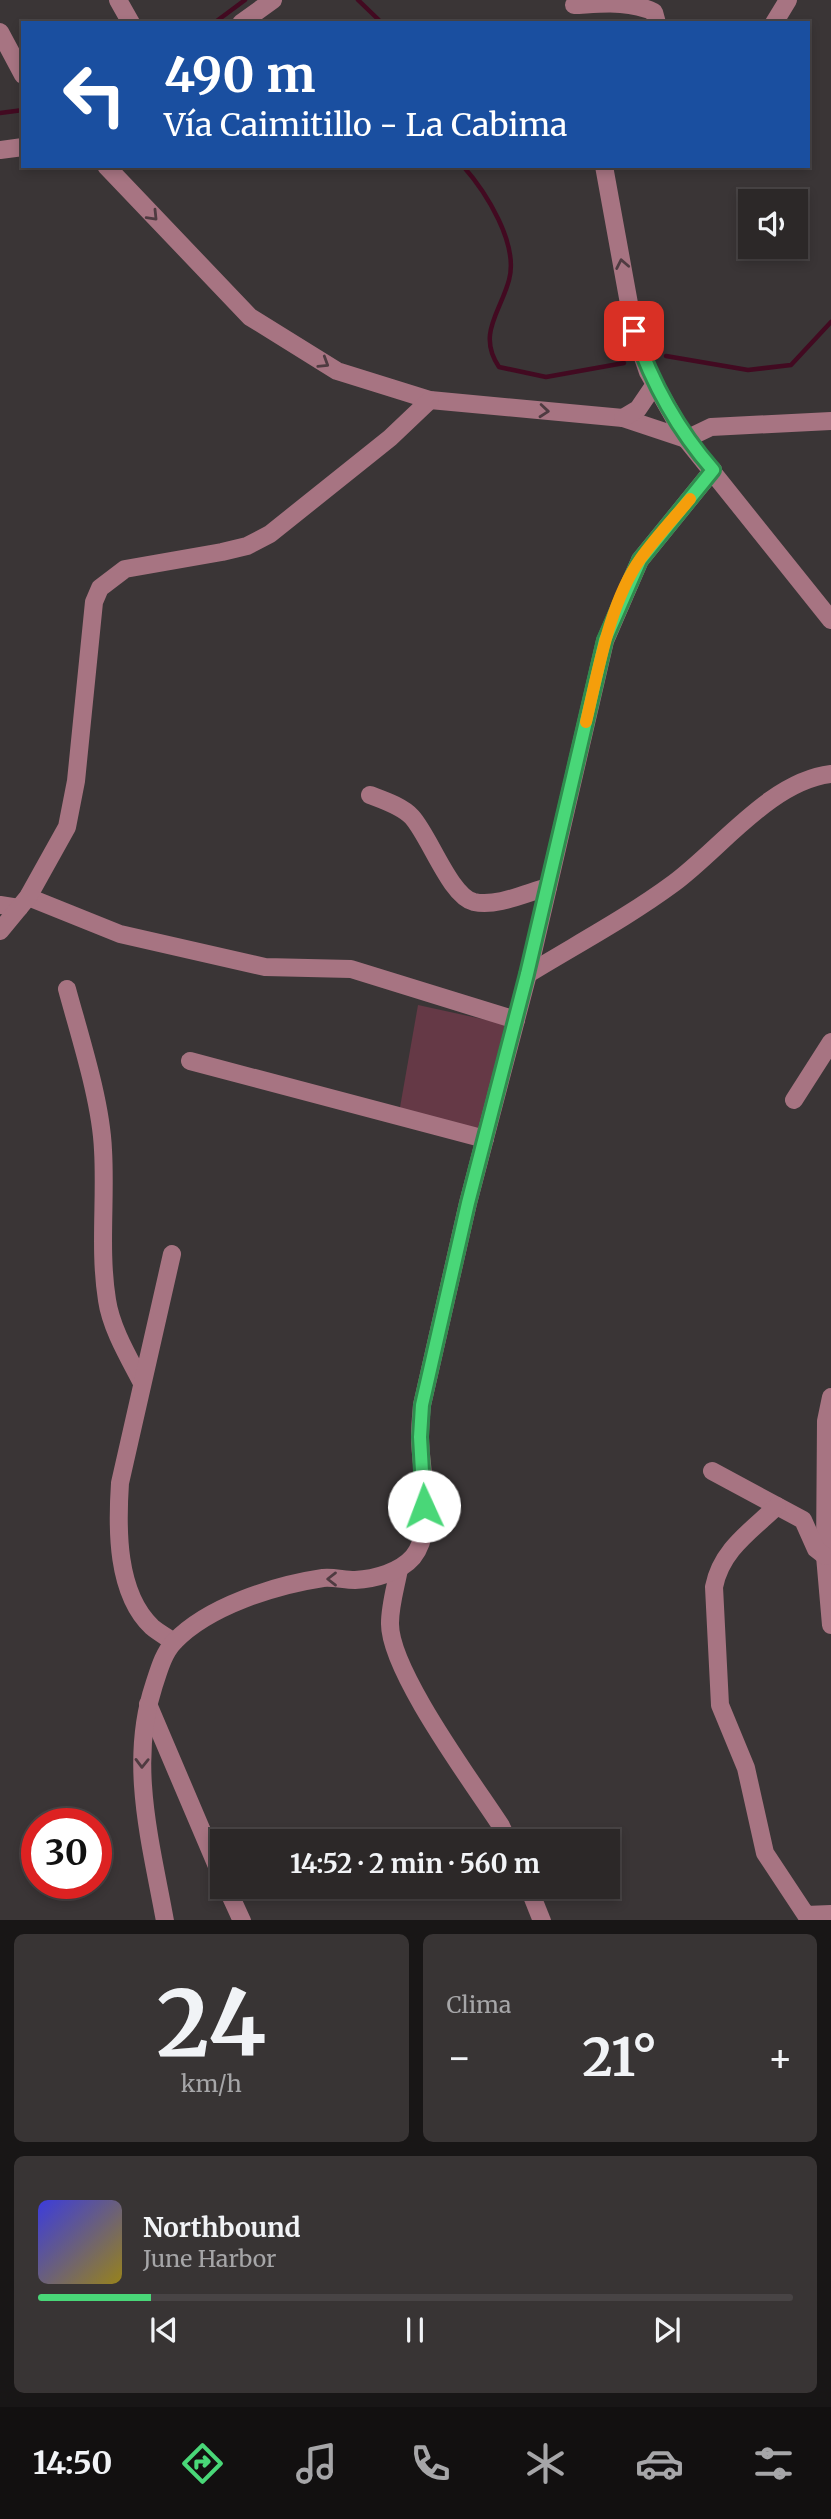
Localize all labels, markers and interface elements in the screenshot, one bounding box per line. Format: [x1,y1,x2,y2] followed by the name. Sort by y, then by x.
[164,44,316,105] text: 490 m
[49,49,140,140] icon: left
[164,105,568,145] text: Vía Caimitillo - La Cabima
[738,189,808,259] map controls
[738,189,808,259] button: sound
[144,207,157,220] one-way arrow
[615,258,630,270] one-way arrow
[604,301,664,361] pin
[615,312,653,350] icon: arrive
[316,354,329,367] one-way arrow
[538,403,550,418] one-way arrow
[387,1469,461,1543] position arrow
[326,1571,337,1587] one-way arrow
[134,1758,150,1769] one-way arrow
[21,1808,112,1899] speed limit sign: 30
[290,1847,540,1880] text: 14:52 · 2 min · 560 m
[156,1966,266,2081] text: 24
[447,1990,511,2019] text: Clima
[582,2025,657,2090] text: 21°
[447,2034,472,2081] text: −
[768,2034,793,2081] text: +
[181,2069,242,2098] text: km/h
[143,2211,301,2244] text: Northbound
[143,2244,276,2273] text: June Harbor
[145,2311,183,2349] icon: previous
[396,2311,434,2349] icon: pause
[648,2311,686,2349] icon: next
[178,2439,227,2488] icon: directions
[292,2439,341,2488] icon: music
[406,2439,455,2488] icon: phone
[521,2439,570,2488] icon: climate
[635,2439,684,2488] icon: car
[749,2439,798,2488] icon: filters
[33,2443,113,2483] text: 14:50

